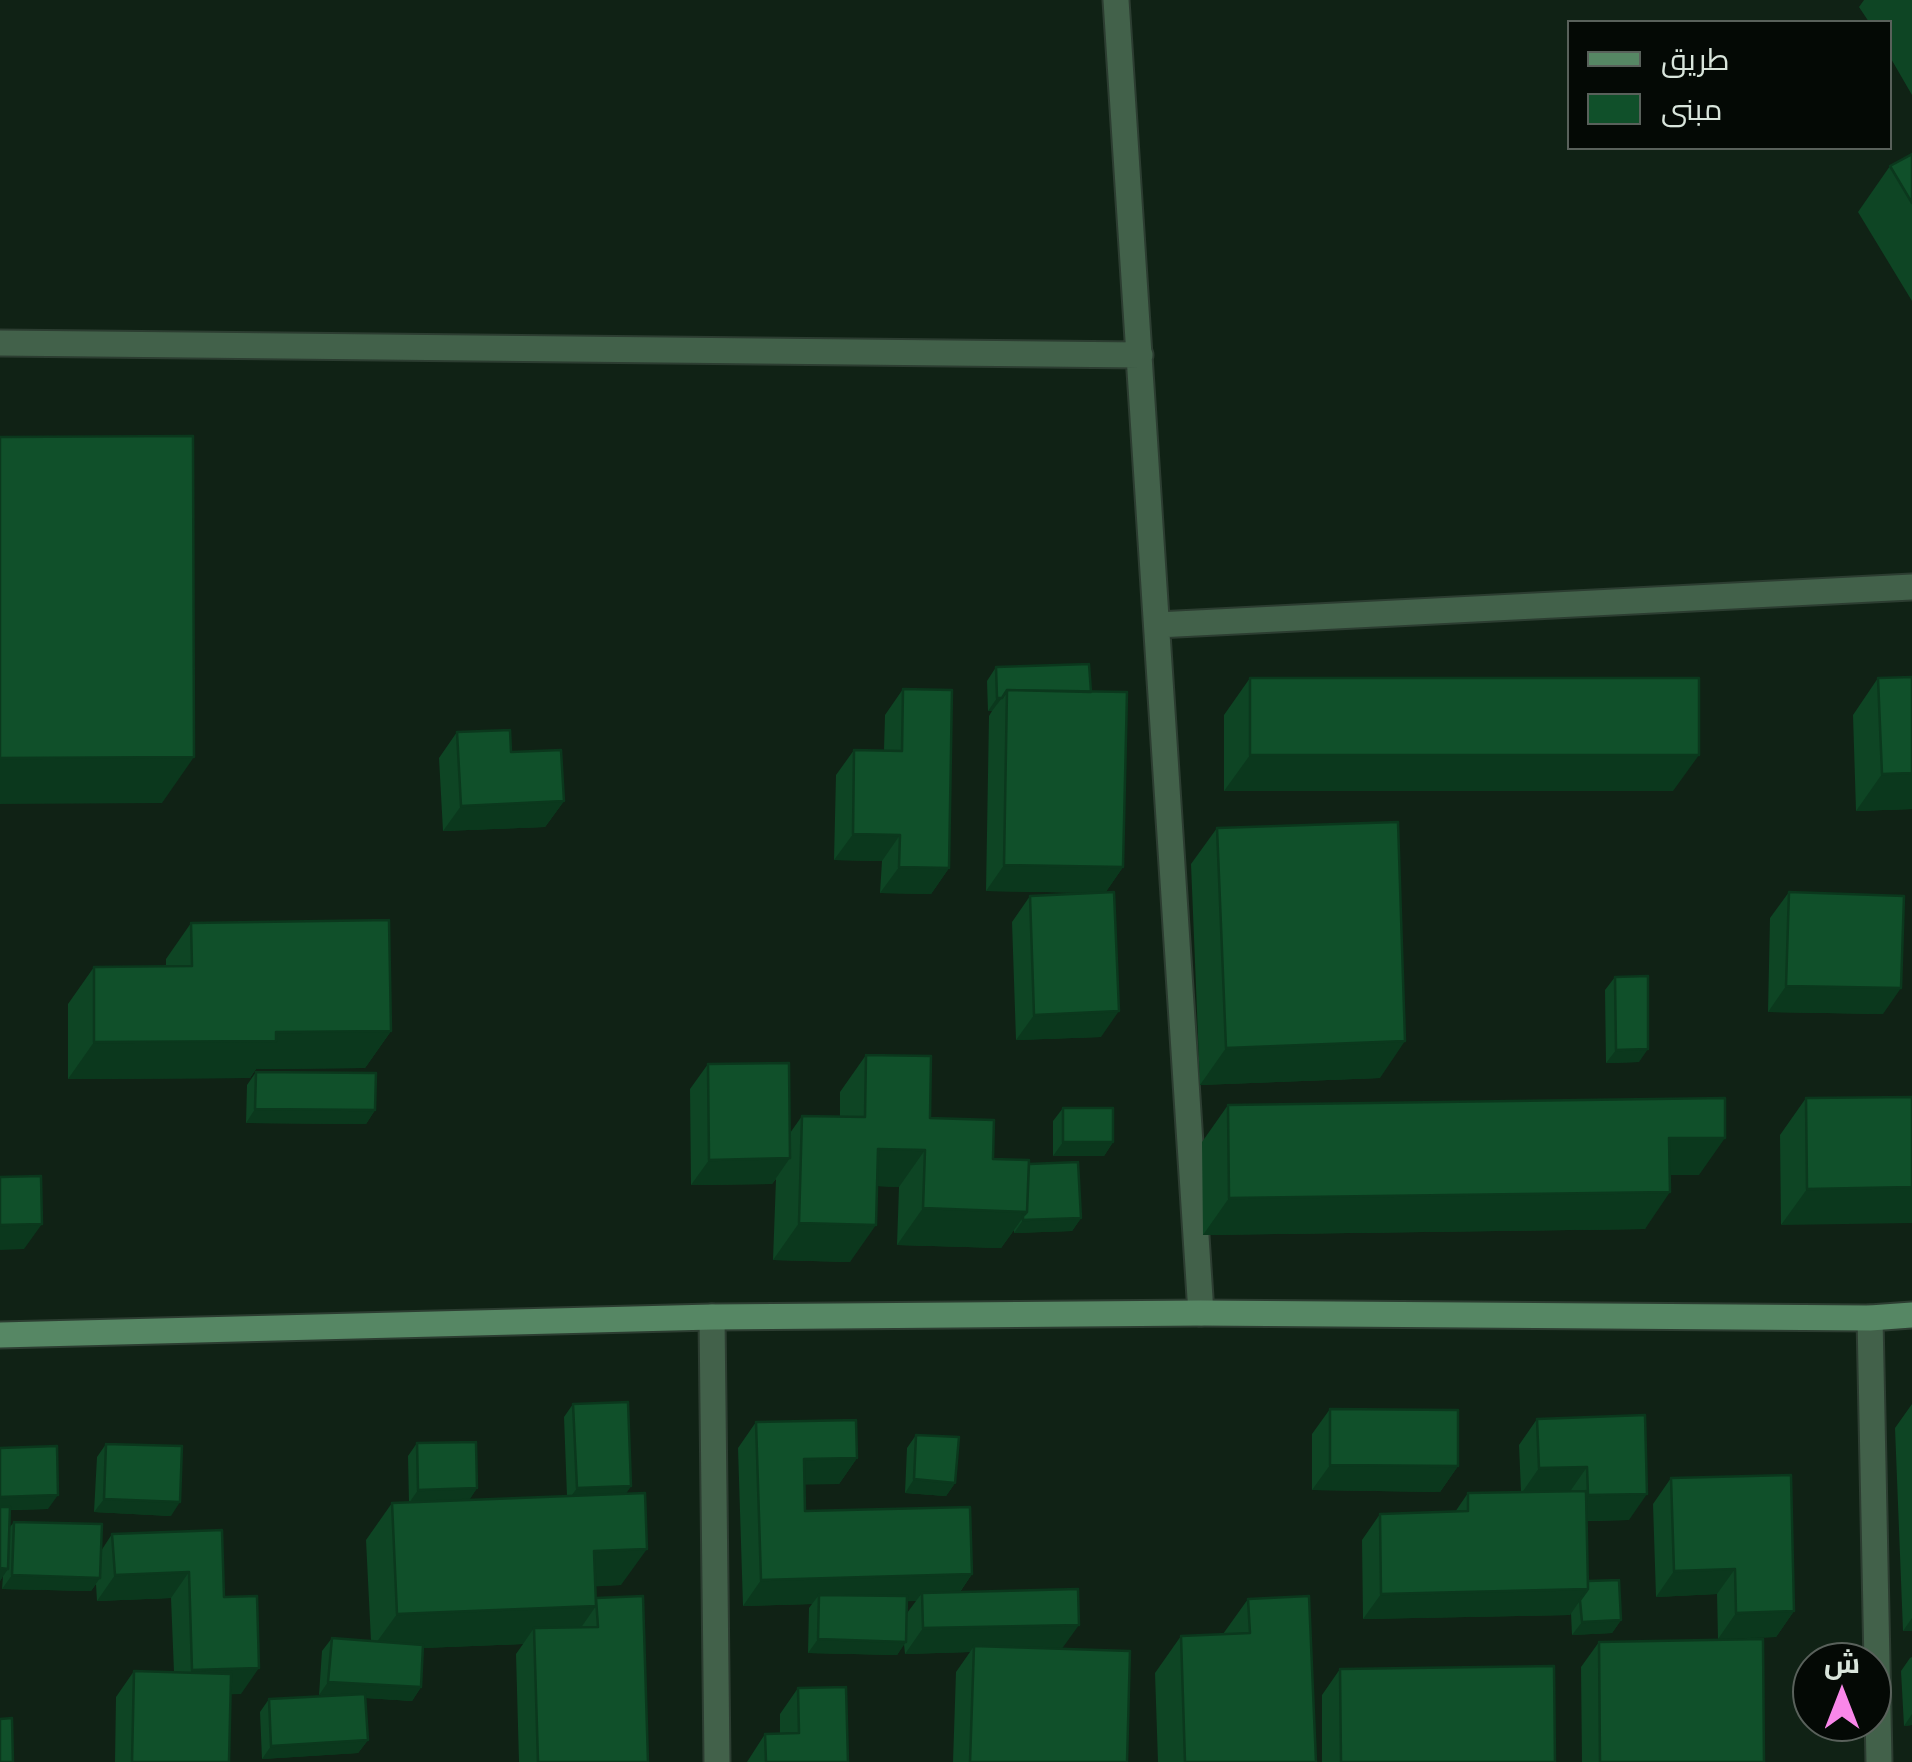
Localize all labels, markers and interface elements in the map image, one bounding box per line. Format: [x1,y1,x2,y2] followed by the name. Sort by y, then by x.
[1567,20,1892,150] legend
[1661,38,1730,81] text: طريق
[1661,88,1722,131] text: مبنى
[1792,1642,1892,1742] north arrow
[1824,1643,1860,1684] text: ش

